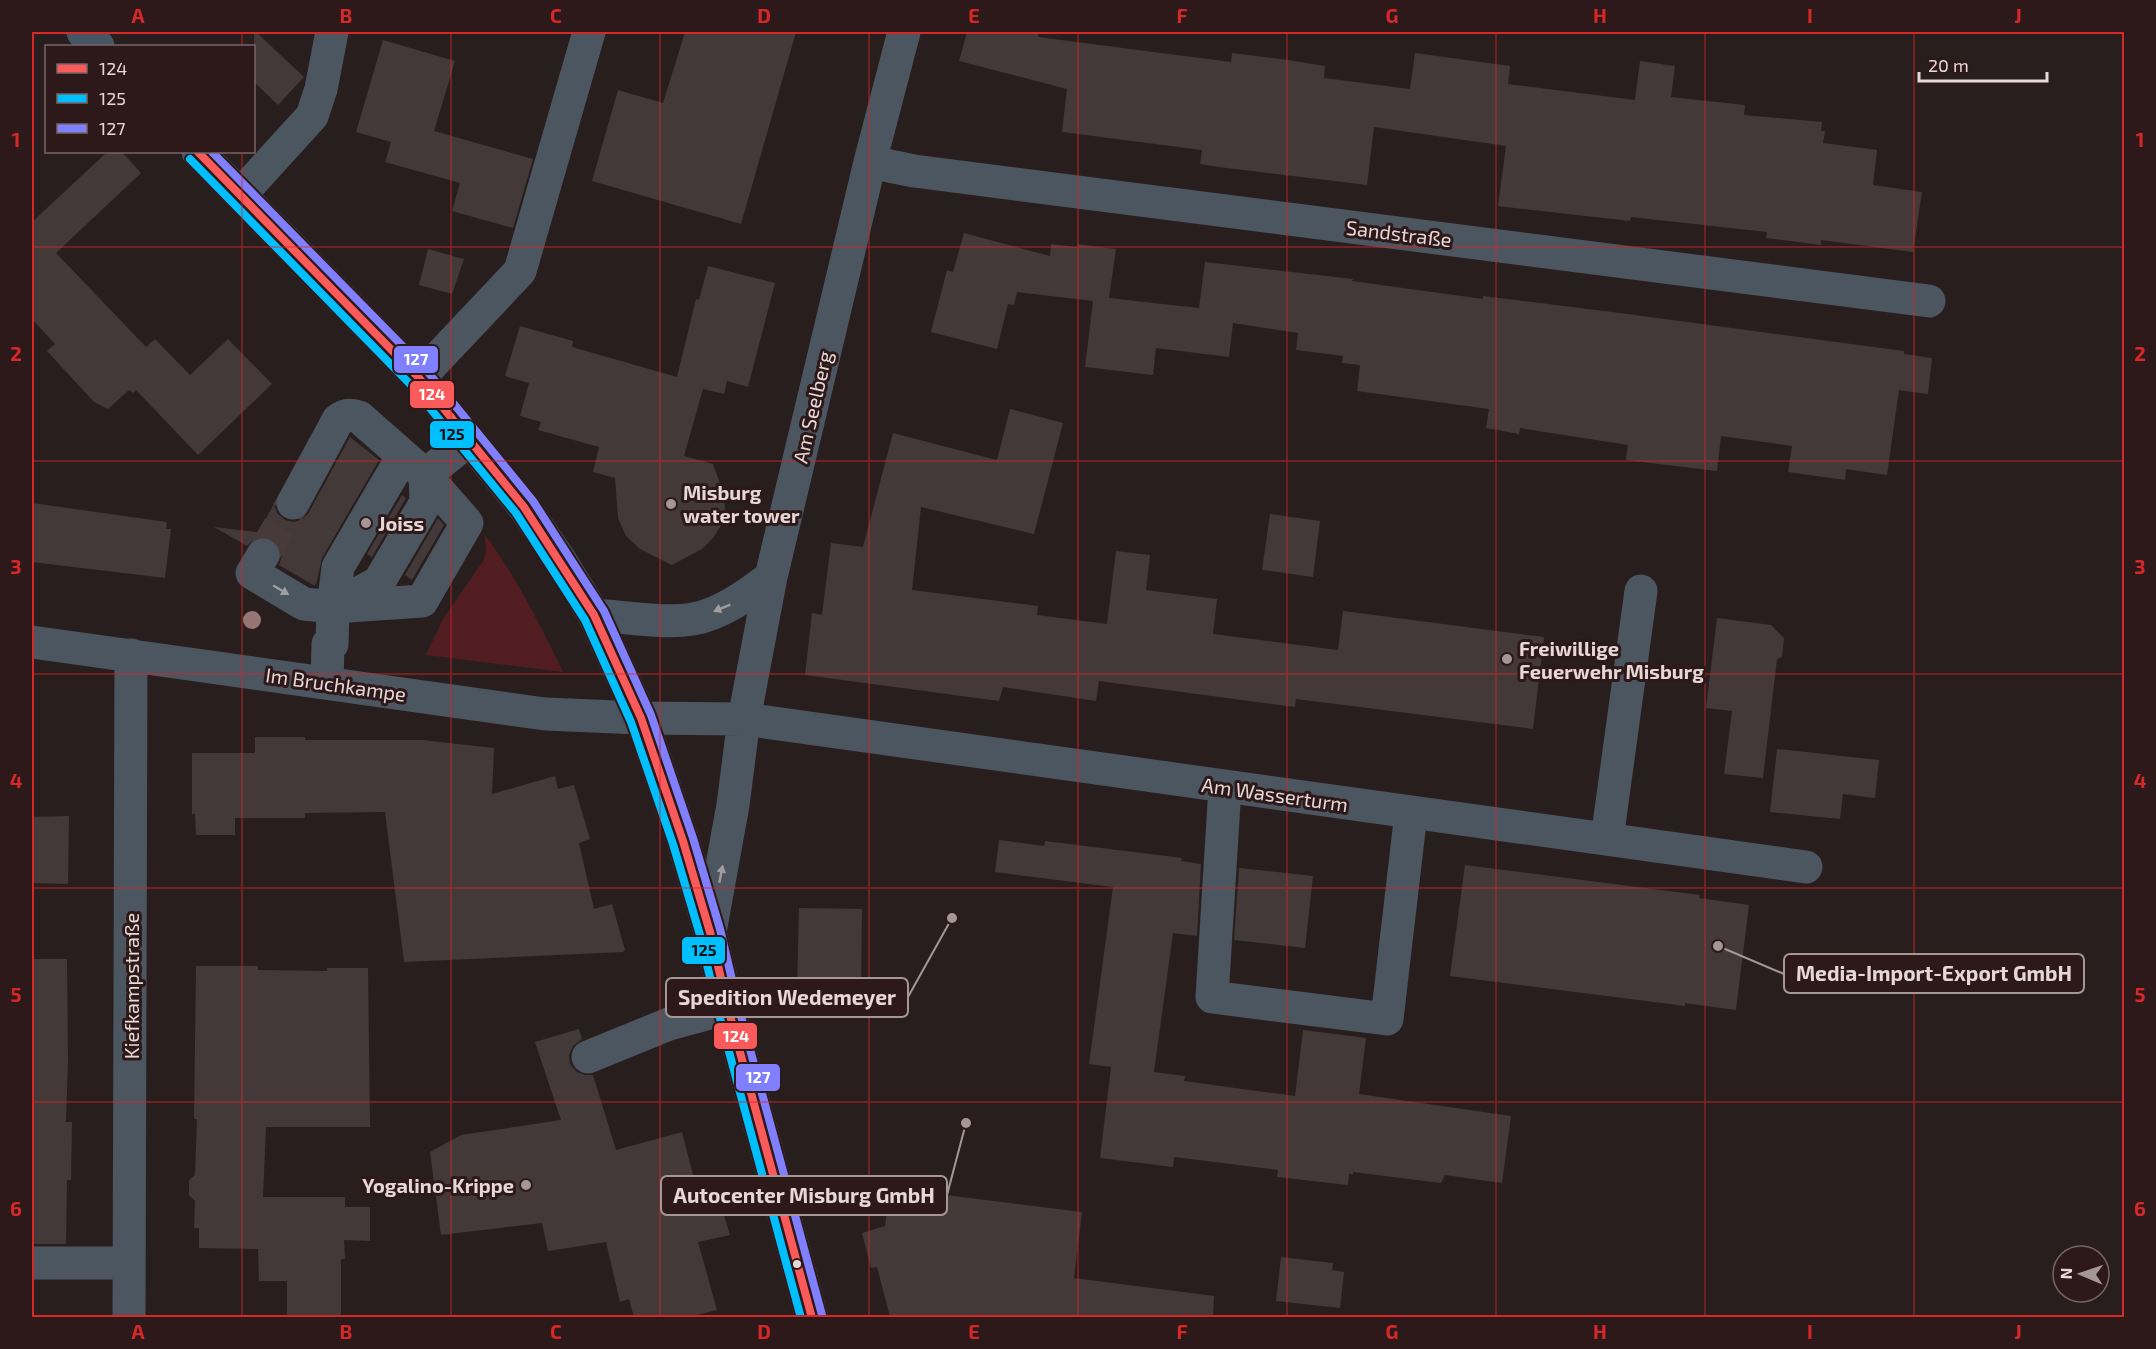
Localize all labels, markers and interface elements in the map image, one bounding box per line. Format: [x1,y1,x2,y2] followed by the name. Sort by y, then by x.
[131,3,145,27] text: A
[340,3,352,27] text: B
[550,3,562,27] text: C
[757,3,771,27] text: D
[968,3,980,27] text: E
[1176,3,1188,27] text: F
[1386,3,1398,27] text: G
[1593,3,1607,27] text: H
[1807,3,1813,27] text: I
[2014,3,2022,27] text: J
[45,45,255,153] legend
[1919,45,2046,83] scale bar
[1928,54,1969,76] text: 20 m
[99,57,127,79] text: 124
[99,87,126,109] text: 125
[99,117,126,139] text: 127
[12,127,20,151] text: 1
[2136,127,2144,151] text: 1
[1345,215,1453,251] street label: Sandstraße
[10,341,22,365] text: 2
[2134,341,2146,365] text: 2
[393,345,439,374] line badge: 127
[404,349,429,368] text: 127
[787,349,837,465] street label: Am Seelberg
[409,380,455,409] line badge: 124
[419,384,445,403] text: 124
[429,420,475,449] line badge: 125
[439,424,465,443] text: 125
[683,480,800,527] place label: Misburg water tower
[664,497,678,511] marker: Misburg water tower
[378,511,424,535] place label: Joiss
[359,516,373,530] marker: Joiss
[10,554,22,578] text: 3
[2134,554,2146,578] text: 3
[273,585,290,595] one-way arrow
[712,603,730,613] one-way arrow
[1519,636,1704,683] place label: Freiwillige Feuerwehr Misburg
[1500,652,1514,666] marker: Freiwillige Feuerwehr Misburg
[264,662,408,706] street label: Im Bruchkampe
[10,768,23,792] text: 4
[2134,768,2147,792] text: 4
[1200,772,1350,816] street label: Am Wasserturm
[717,864,726,883] one-way arrow
[119,913,143,1059] street label: Kiefkampstraße
[681,936,726,965] line badge: 125
[691,940,717,959] text: 125
[1784,954,2084,993] callout: Media-Import-Export GmbH
[1796,960,2072,985] text: Media-Import-Export GmbH
[666,978,908,1017] callout: Spedition Wedemeyer
[10,982,22,1006] text: 5
[2134,982,2146,1006] text: 5
[678,984,896,1010] text: Spedition Wedemeyer
[713,1022,758,1050] line badge: 124
[723,1026,749,1045] text: 124
[735,1063,781,1092] line badge: 127
[746,1067,771,1086] text: 127
[362,1173,514,1197] place label: Yogalino-Krippe
[661,1176,947,1215] callout: Autocenter Misburg GmbH
[519,1178,533,1192] marker: Yogalino-Krippe
[673,1182,935,1207] text: Autocenter Misburg GmbH
[10,1196,22,1220] text: 6
[2134,1196,2146,1220] text: 6
[2051,1244,2111,1304] north arrow
[791,1258,803,1270] unlabelled marker
[2056,1267,2075,1280] text: N
[131,1319,145,1343] text: A
[340,1319,352,1343] text: B
[550,1319,562,1343] text: C
[757,1319,771,1343] text: D
[968,1319,980,1343] text: E
[1176,1319,1188,1343] text: F
[1386,1319,1398,1343] text: G
[1593,1319,1607,1343] text: H
[1807,1319,1813,1343] text: I
[2014,1319,2022,1343] text: J

